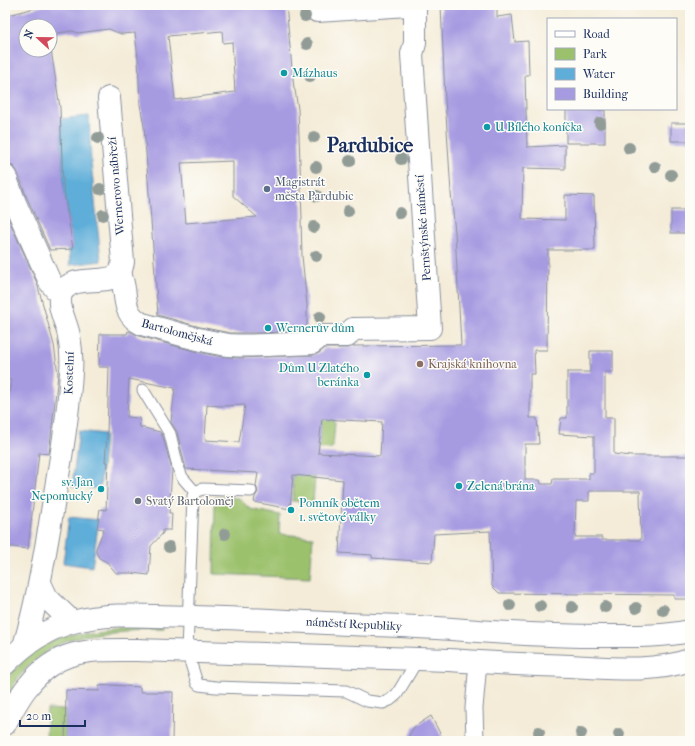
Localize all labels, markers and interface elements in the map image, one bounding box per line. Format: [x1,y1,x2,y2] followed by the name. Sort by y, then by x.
[18,18,58,58] north arrow
[547,18,677,110] legend
[583,27,610,41] text: Road
[22,28,37,41] text: N
[583,47,608,61] text: Park
[292,66,338,80] place label: Mázhaus
[582,67,616,81] text: Water
[279,68,289,78] marker: Mázhaus
[583,87,628,101] text: Building
[495,120,583,134] place label: U Bílého koníčka
[482,122,492,132] marker: U Bílého koníčka
[327,134,413,157] district label: Pardubice
[105,136,127,237] street label: Wernerovo nábřeží
[412,174,434,282] street label: Pernštýnské náměstí
[275,175,354,203] place label: Magistrát města Pardubic
[262,184,272,194] marker: Magistrát města Pardubic
[140,316,215,348] street label: Bartolomějská
[275,321,355,335] place label: Wernerův dům
[263,323,273,333] marker: Wernerův dům
[61,351,77,395] street label: Kostelní
[428,357,517,371] place label: Krajská knihovna
[415,359,425,369] marker: Krajská knihovna
[279,361,359,389] place label: Dům U Zlatého beránka
[362,370,372,380] marker: Dům U Zlatého beránka
[31,475,94,503] place label: sv. Jan Nepomucký
[467,479,535,493] place label: Zelená brána
[454,481,464,491] marker: Zelená brána
[96,484,106,494] marker: sv. Jan Nepomucký
[146,494,234,508] place label: Svatý Bartoloměj
[133,496,143,506] marker: Svatý Bartoloměj
[299,496,380,524] place label: Pomník obětem 1. světové války
[286,505,296,515] marker: Pomník obětem 1. světové války
[305,614,403,634] street label: náměstí Republiky
[20,702,85,728] scale bar
[26,709,51,723] text: 20 m

